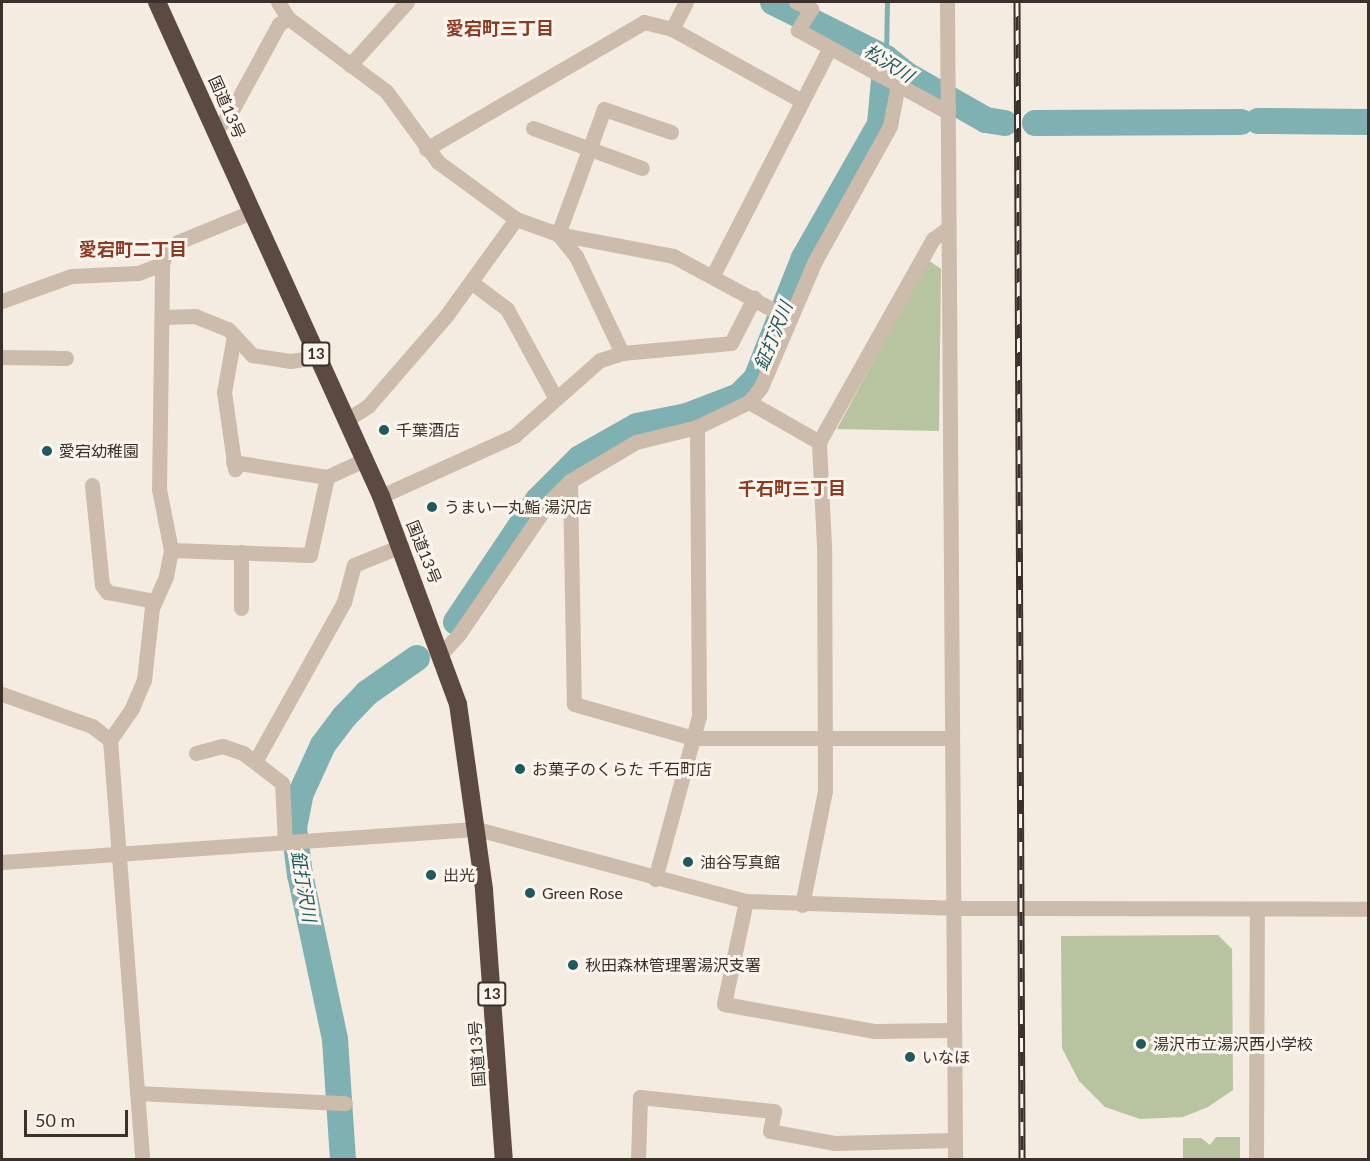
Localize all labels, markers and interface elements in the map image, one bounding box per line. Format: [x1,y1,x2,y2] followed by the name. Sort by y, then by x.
[446,17,554,39] district label: 愛宕町三丁目
[860,40,918,86] water label: 松沢川
[205,73,249,141] street label: 国道13号
[79,238,187,260] district label: 愛宕町二丁目
[750,299,796,373] water label: 鉦打沢川
[301,342,331,366] road number: 13
[396,420,460,440] place label: 千葉酒店
[377,423,391,437] marker: 千葉酒店
[59,441,139,461] place label: 愛宕幼稚園
[40,444,54,458] marker: 愛宕幼稚園
[738,477,846,499] district label: 千石町三丁目
[444,497,592,517] place label: うまい一丸鮨 湯沢店
[425,500,439,514] marker: うまい一丸鮨 湯沢店
[403,518,445,586] street label: 国道13号
[532,759,712,779] place label: お菓子のくらた 千石町店
[513,762,527,776] marker: お菓子のくらた 千石町店
[287,849,321,923] water label: 鉦打沢川
[700,852,780,872] place label: 油谷写真館
[681,855,695,869] marker: 油谷写真館
[443,865,475,885] place label: 出光
[424,868,438,882] marker: 出光
[542,883,623,903] place label: Green Rose
[523,886,537,900] marker: Green Rose
[585,955,761,975] place label: 秋田森林管理署湯沢支署
[566,958,580,972] marker: 秋田森林管理署湯沢支署
[477,982,507,1006] road number: 13
[465,1020,489,1088] street label: 国道13号
[1153,1034,1313,1054] place label: 湯沢市立湯沢西小学校
[1134,1037,1148,1051] marker: 湯沢市立湯沢西小学校
[922,1047,970,1067] place label: いなほ
[903,1050,917,1064] marker: いなほ
[27,1098,130,1136] scale bar
[35,1109,75,1131] text: 50 m

